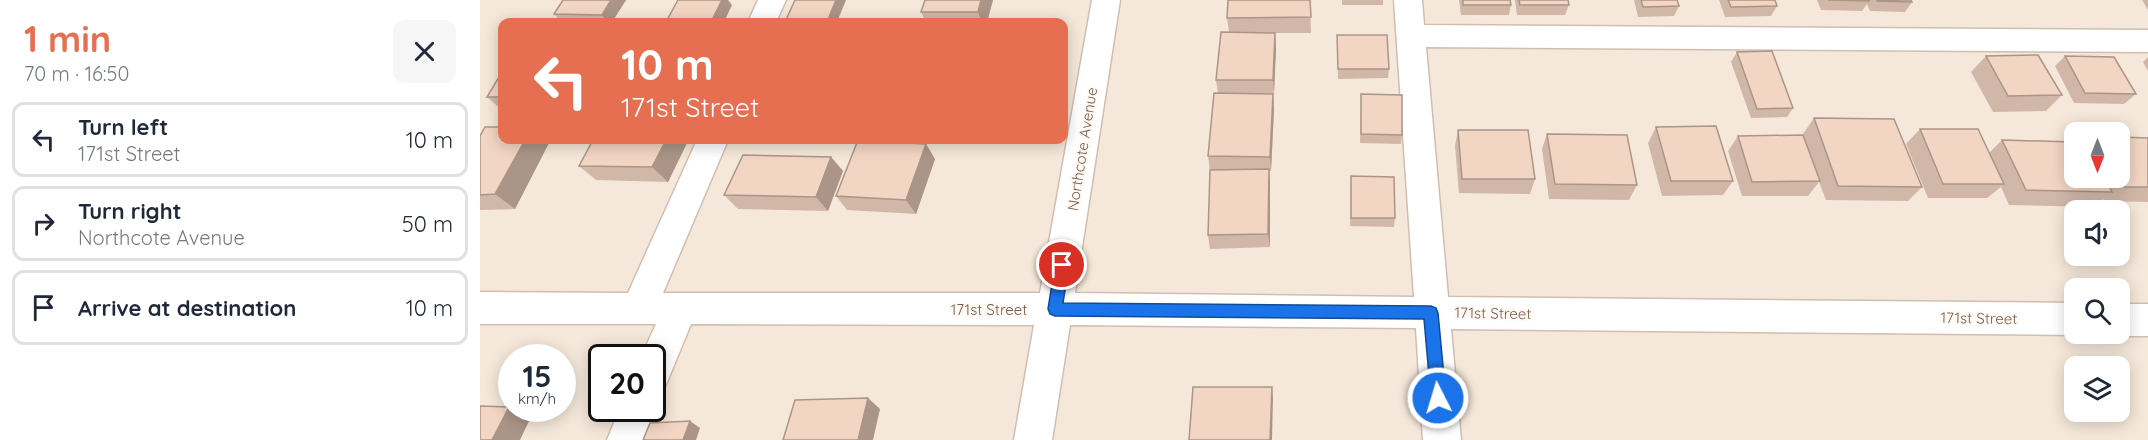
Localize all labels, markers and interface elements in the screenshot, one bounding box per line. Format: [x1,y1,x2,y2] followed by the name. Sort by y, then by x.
[24,16,111,61] text: 1 min
[393,20,456,83] button: close
[621,38,714,91] text: 10 m
[522,42,600,120] icon: left
[24,61,129,86] text: 70 m · 16:50
[1063,86,1101,212] street label: Northcote Avenue
[621,90,759,124] text: 171st Street
[78,113,168,141] text: Turn left
[2064,122,2130,188] north arrow
[2064,122,2130,422] map controls
[27,123,60,156] icon: left
[406,126,453,154] text: 10 m
[78,141,180,166] text: 171st Street
[78,197,182,225] text: Turn right
[2064,200,2130,266] button: sound
[27,207,60,240] icon: right
[402,210,453,238] text: 50 m
[78,225,245,250] text: Northcote Avenue
[1036,239,1087,290] pin
[1045,248,1078,281] icon: arrive
[2064,278,2130,344] button: search
[27,291,60,324] icon: arrive
[78,294,296,322] text: Arrive at destination
[406,294,453,322] text: 10 m
[951,300,1027,319] street label: 171st Street
[1454,303,1532,323] street label: 171st Street
[1940,308,2018,328] street label: 171st Street
[588,344,666,422] speed limit sign: 20
[2064,356,2130,422] button: layers
[523,357,551,395] text: 15
[1406,366,1470,430] position arrow
[518,389,556,408] text: km/h

